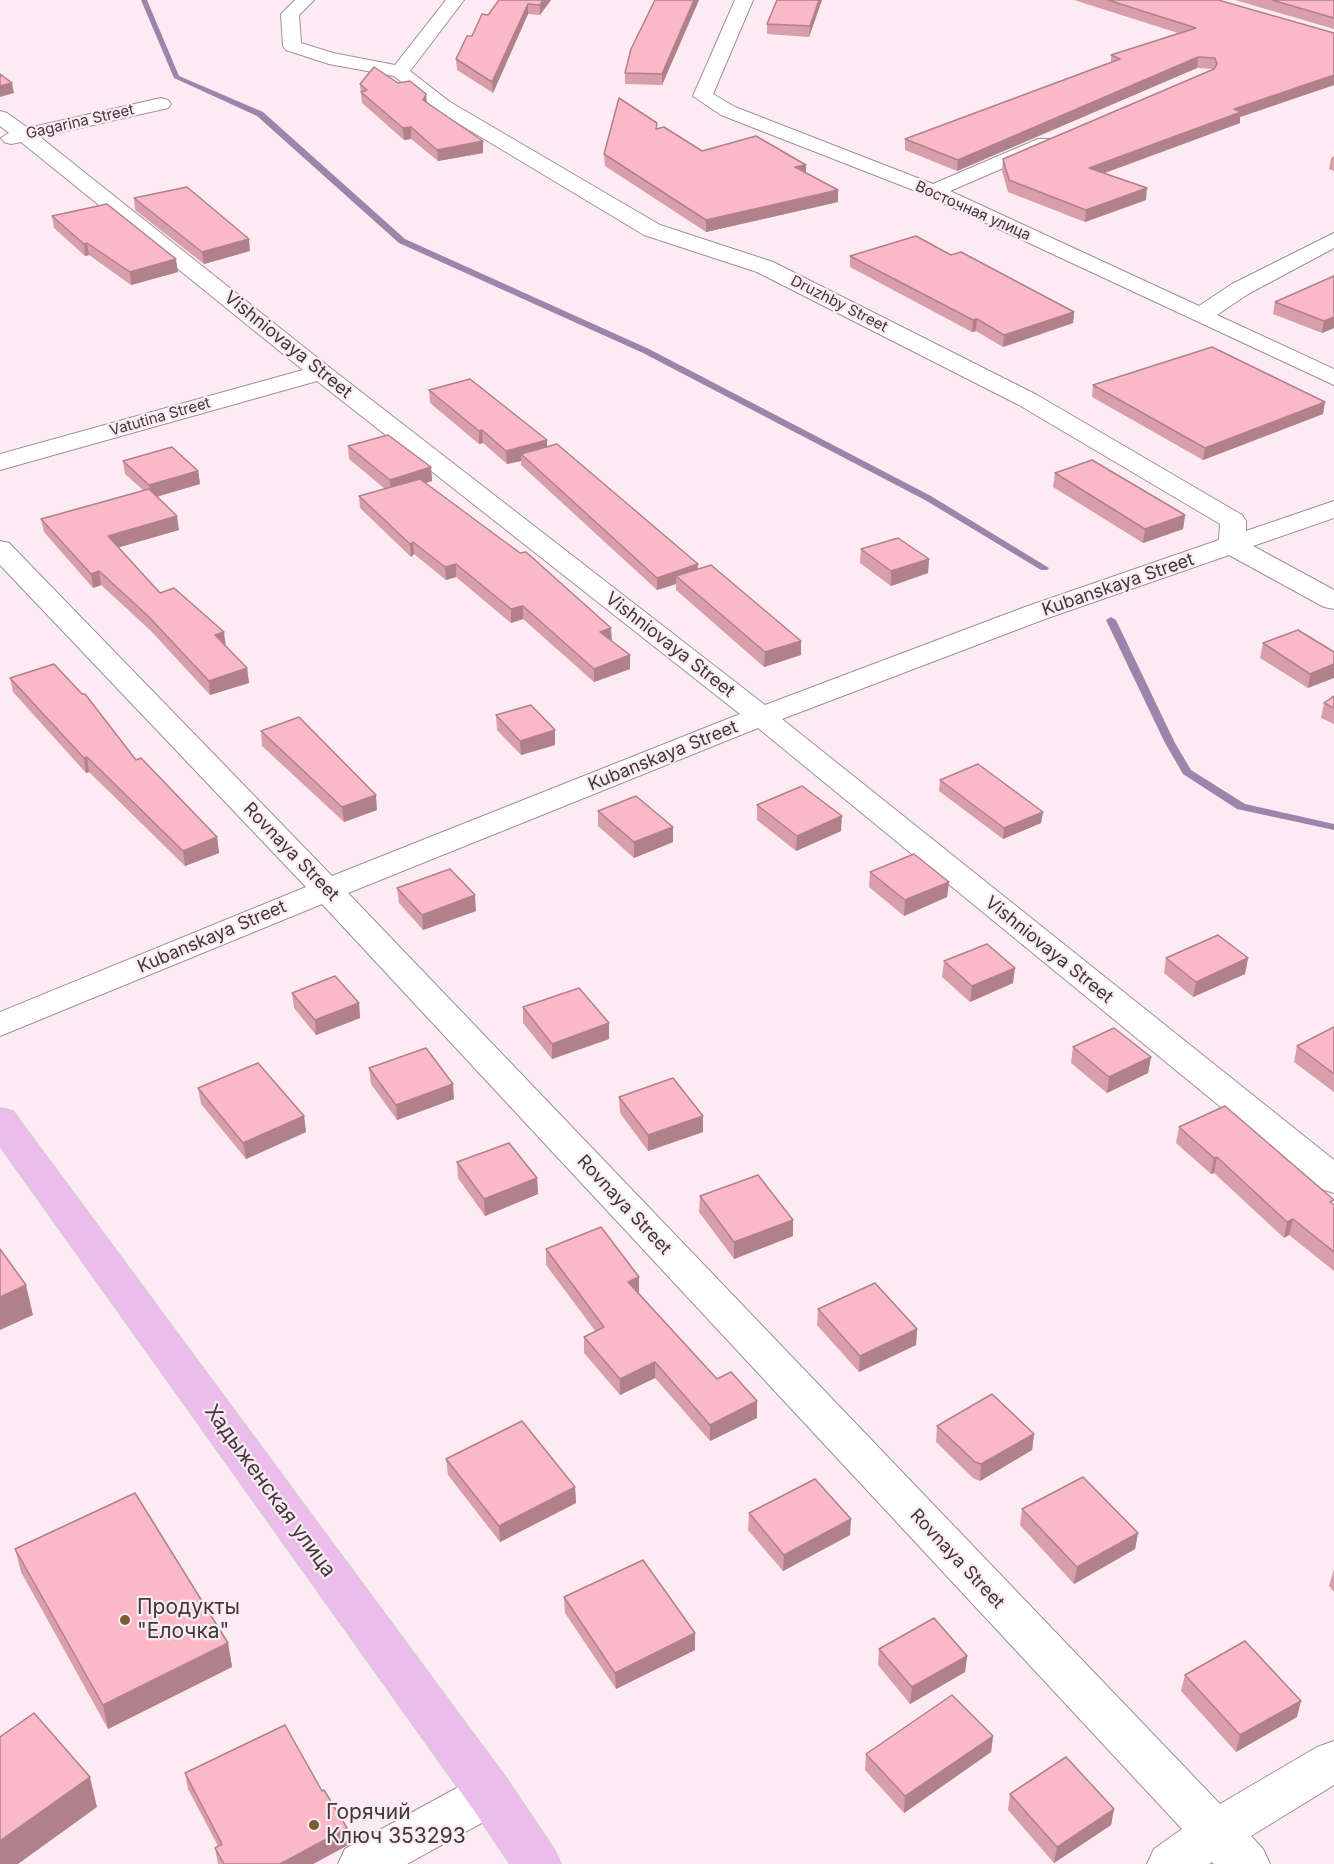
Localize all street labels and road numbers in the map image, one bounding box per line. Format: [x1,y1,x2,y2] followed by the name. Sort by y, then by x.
[24,101,136,143] street label: Gagarina Street
[913,177,1033,245] street label: Восточная улица
[788,272,890,336] street label: Druzhby Street
[220,287,356,403] street label: Vishniovaya Street
[107,394,213,440] street label: Vatutina Street
[1039,549,1197,621] street label: Kubanskaya Street
[601,588,739,702] street label: Vishniovaya Street
[585,716,741,796] street label: Kubanskaya Street
[239,798,343,906] street label: Rovnaya Street
[981,892,1117,1008] street label: Vishniovaya Street
[134,896,290,978] street label: Kubanskaya Street
[572,1151,676,1259] street label: Rovnaya Street
[199,1400,341,1582] street label: Хадыженская улица
[905,1505,1009,1613] street label: Rovnaya Street

